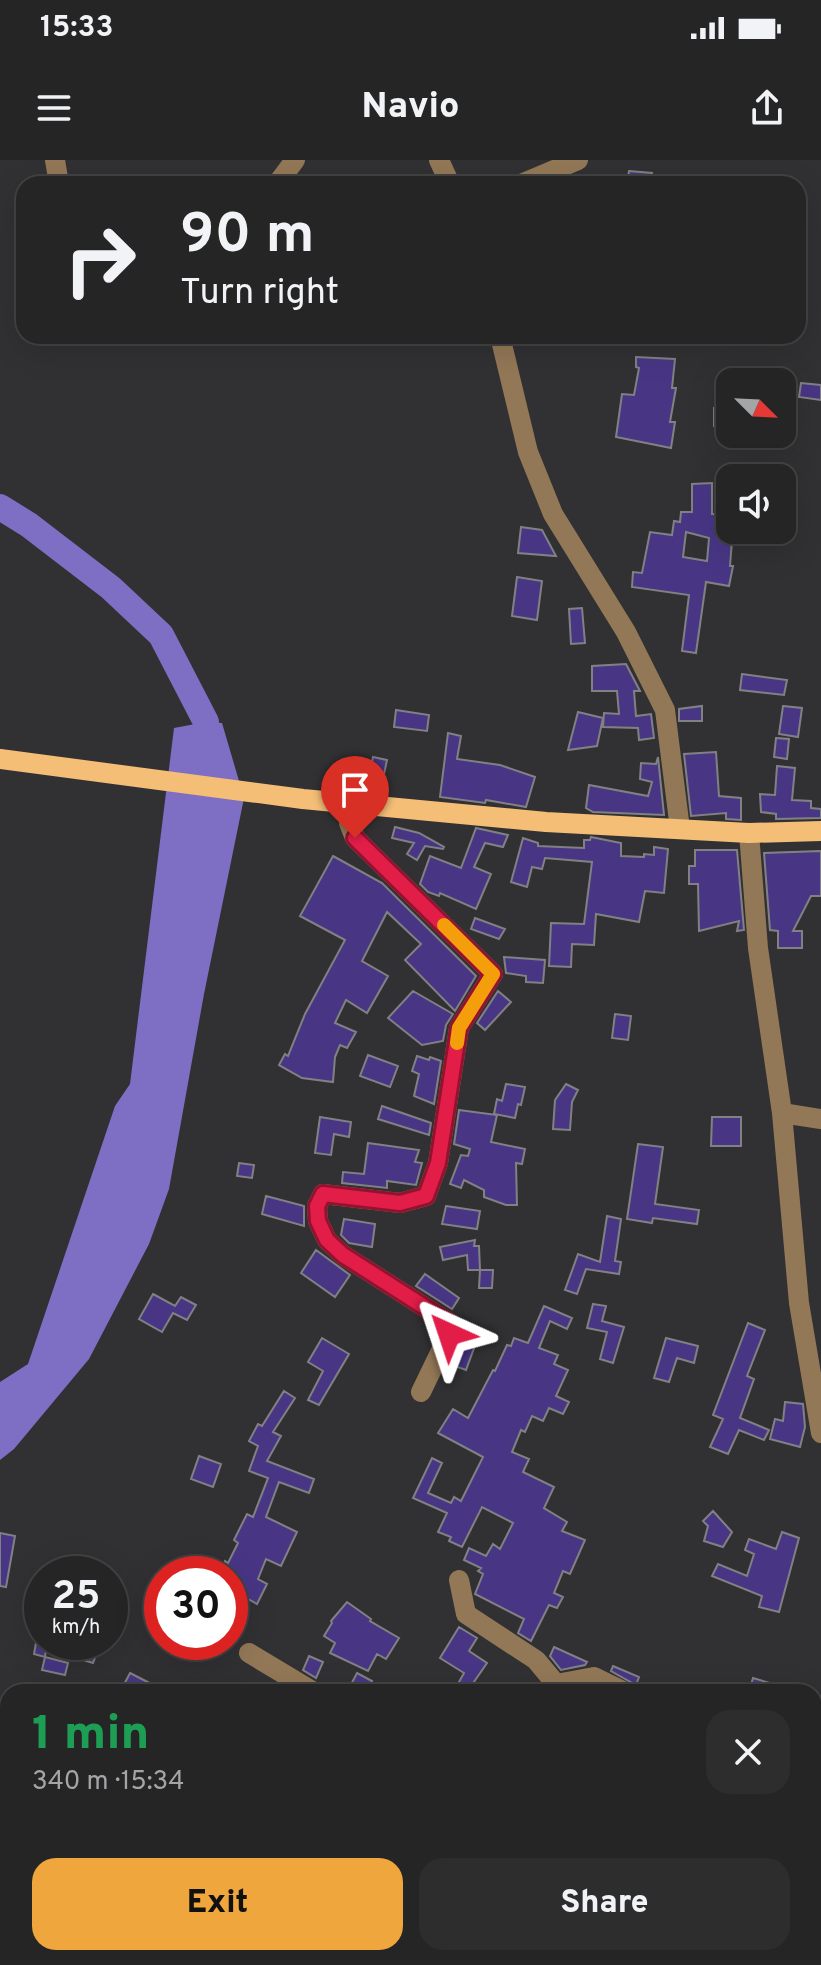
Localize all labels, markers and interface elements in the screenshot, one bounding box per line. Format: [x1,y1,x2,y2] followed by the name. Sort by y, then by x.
[40,10,114,47] text: 15:33
[361,85,460,131] text: Navio
[32,86,76,130] icon: menu
[745,86,789,130] icon: share
[180,202,315,272] text: 90 m
[48,208,152,312] icon: right
[180,271,339,317] text: Turn right
[716,368,796,448] north arrow
[716,368,796,544] map controls
[716,464,796,544] button: sound
[321,756,389,838] pin
[333,768,377,812] icon: arrive
[407,1292,491,1376] position arrow
[144,1556,248,1660] speed limit sign: 30
[52,1573,100,1623] text: 25
[52,1615,100,1641] text: km/h
[32,1706,149,1766] text: 1 min
[706,1710,790,1794] button: close
[32,1766,184,1799] text: 340 m · 15:34
[32,1858,403,1950] button: Exit
[419,1858,790,1950] button: Share

